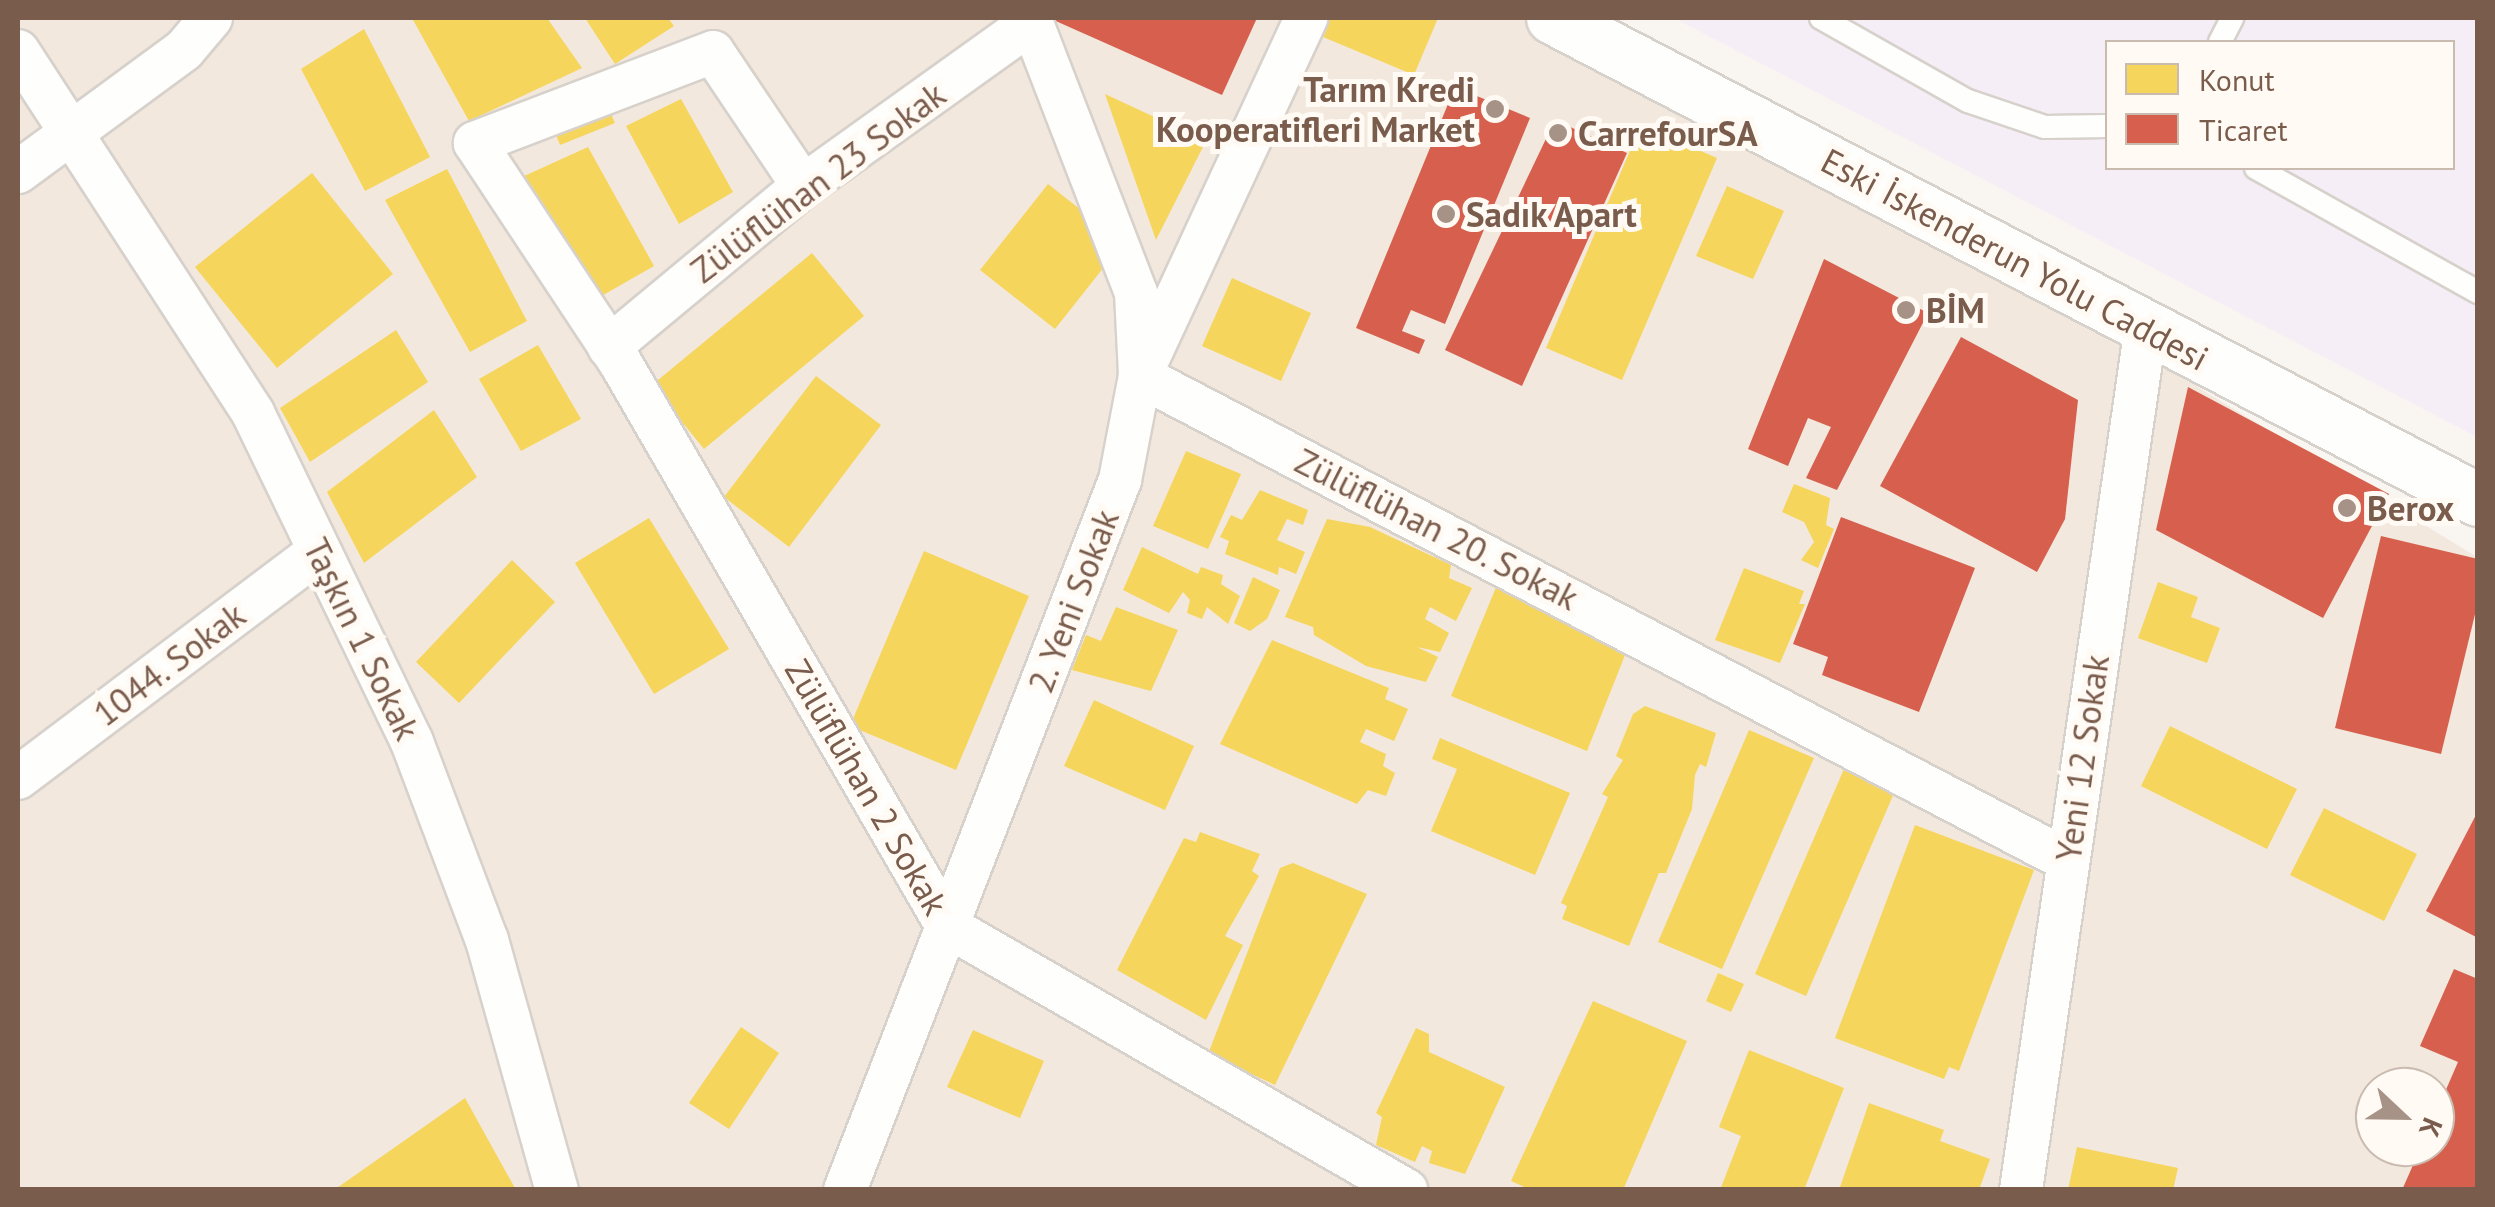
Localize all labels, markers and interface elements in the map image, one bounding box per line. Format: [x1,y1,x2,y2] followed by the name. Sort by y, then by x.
[2105,40,2455,170] legend
[2199,60,2275,99] text: Konut
[1156,68,1475,150] place label: Tarım Kredi Kooperatifleri Market
[683,73,953,291] street label: Zülüflühan 23 Sokak
[1484,98,1506,120] marker: Tarım Kredi Kooperatifleri Market
[2199,110,2288,149] text: Ticaret
[1578,112,1758,154] place label: CarrefourSA
[1547,122,1569,144] marker: CarrefourSA
[1814,139,2216,379] street label: Eski İskenderun Yolu Caddesi
[1466,193,1639,235] place label: Sadık Apart
[1435,203,1457,225] marker: Sadık Apart
[1926,289,1985,331] place label: BİM
[1895,299,1917,321] marker: BİM
[1287,439,1587,619] street label: Zülüflühan 20. Sokak
[2367,487,2454,529] place label: Berox
[2336,497,2358,519] marker: Berox
[1018,502,1128,700] street label: 2. Yeni Sokak
[295,531,429,747] street label: Taşkın 1 Sokak
[84,593,254,735] street label: 1044. Sokak
[777,652,957,922] street label: Zülüflühan 2 Sokak
[2047,652,2117,864] street label: Yeni 12 Sokak
[2355,1067,2455,1167] north arrow
[2411,1113,2452,1143] text: K

